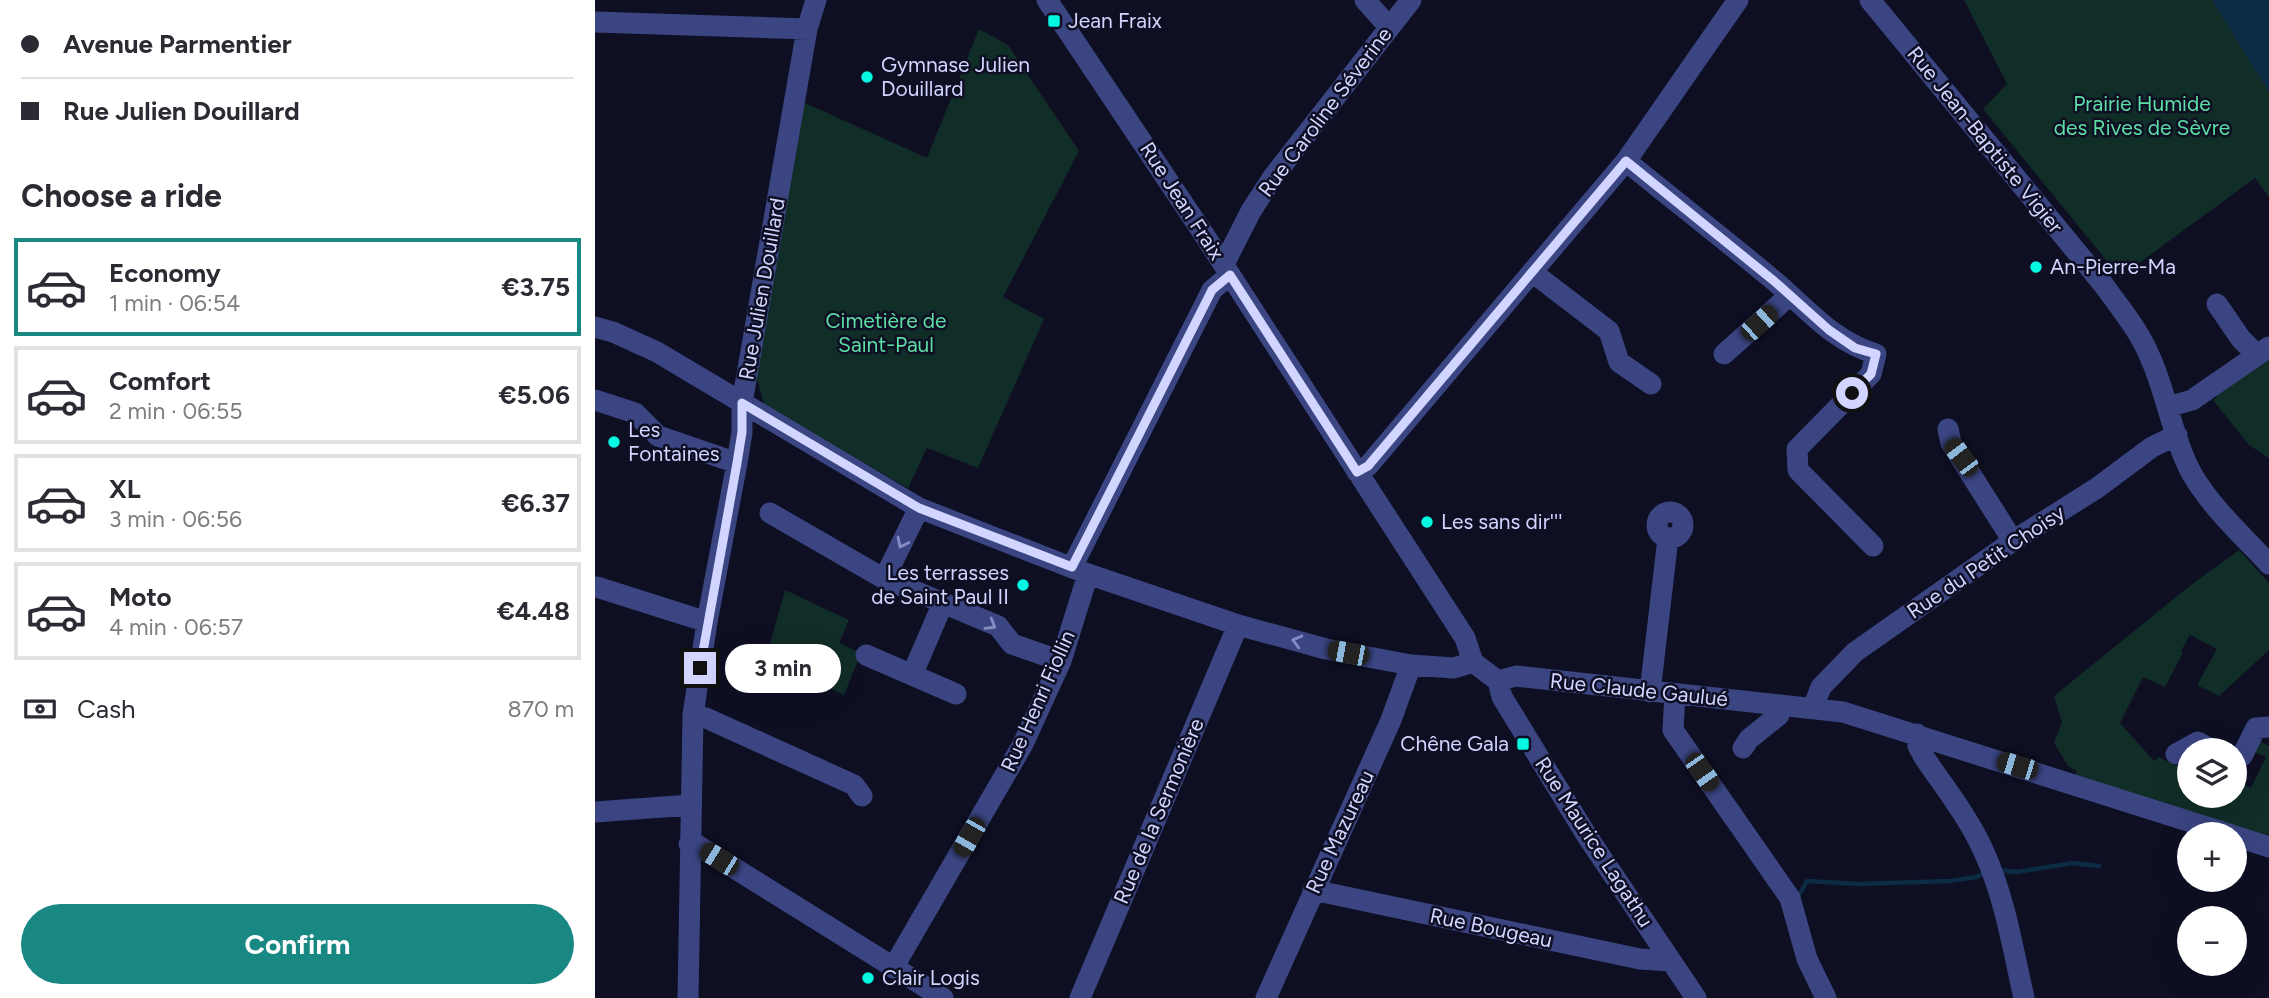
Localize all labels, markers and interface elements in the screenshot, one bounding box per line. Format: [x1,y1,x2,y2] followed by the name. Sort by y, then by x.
[1068,8,1162,33] place label: Jean Fraix
[1046,13,1062,29] marker: Jean Fraix
[1253,22,1397,201] street label: Rue Caroline Séverine
[63,28,292,60] text: Avenue Parmentier
[1902,41,2069,238] street label: Rue Jean-Baptiste Vigier
[881,52,1030,101] place label: Gymnase Julien Douillard
[859,69,875,85] marker: Gymnase Julien Douillard
[2054,91,2230,140] park label: Prairie Humide des Rives de Sèvre
[63,95,300,127] text: Rue Julien Douillard
[1135,137,1230,264] street label: Rue Jean Fraix
[21,177,222,215] text: Choose a ride
[733,196,790,382] street label: Rue Julien Douillard
[2050,254,2176,279] place label: An-Pierre-Ma
[25,256,88,319] icon: car
[109,257,221,289] text: Economy
[2028,259,2044,275] marker: An-Pierre-Ma
[501,271,570,303] text: €3.75
[109,289,240,317] text: 1 min · 06:54
[1737,301,1782,345] car
[825,308,947,357] park label: Cimetière de Saint-Paul
[25,364,88,427] icon: car
[109,365,211,397] text: Comfort
[1836,377,1868,409] route start
[498,379,570,411] text: €5.06
[109,397,243,425] text: 2 min · 06:55
[628,417,720,466] place label: Les Fontaines
[606,434,622,450] marker: Les Fontaines
[1940,434,1983,480] car
[25,472,88,535] icon: car
[109,473,141,505] text: XL
[501,487,570,519] text: €6.37
[1902,500,2069,624] street label: Rue du Petit Choisy
[109,505,242,533] text: 3 min · 06:56
[1441,509,1562,534] place label: Les sans dir'''
[1419,514,1435,530] marker: Les sans dir'''
[896,536,910,548] one-way arrow
[871,560,1009,609] place label: Les terrasses de Saint Paul II
[1015,577,1031,593] marker: Les terrasses de Saint Paul II
[25,580,88,643] icon: car
[109,581,172,613] text: Moto
[497,595,570,627] text: €4.48
[109,613,243,641] text: 4 min · 06:57
[983,617,996,630] one-way arrow
[995,626,1080,775] street label: Rue Henri Fiollin
[1291,635,1303,649] one-way arrow
[1326,639,1371,667] car
[725,644,840,692] callout: 3 min
[684,652,716,684] route end
[754,654,812,682] text: 3 min
[1549,668,1729,711] street label: Rue Claude Gaulué
[21,690,59,728] icon: cash
[77,693,136,725] text: Cash
[508,695,574,723] text: 870 m
[1108,714,1209,907] street label: Rue de la Sermonière
[1400,731,1509,756] place label: Chêne Gala
[1515,736,1531,752] marker: Chêne Gala
[2177,738,2247,976] map controls
[2177,738,2247,808] button: layers
[1682,749,1723,795] car
[1994,750,2041,782] car
[1530,752,1659,931] street label: Rue Maurice Lagathu
[1300,766,1379,897] street label: Rue Mazureau
[950,814,989,860] car
[2177,822,2247,892] button: +
[696,839,743,879] car
[1428,902,1555,953] street label: Rue Bougeau
[21,904,574,984] button: Confirm
[2177,906,2247,976] button: −
[882,965,980,990] place label: Clair Logis
[860,970,876,986] marker: Clair Logis

